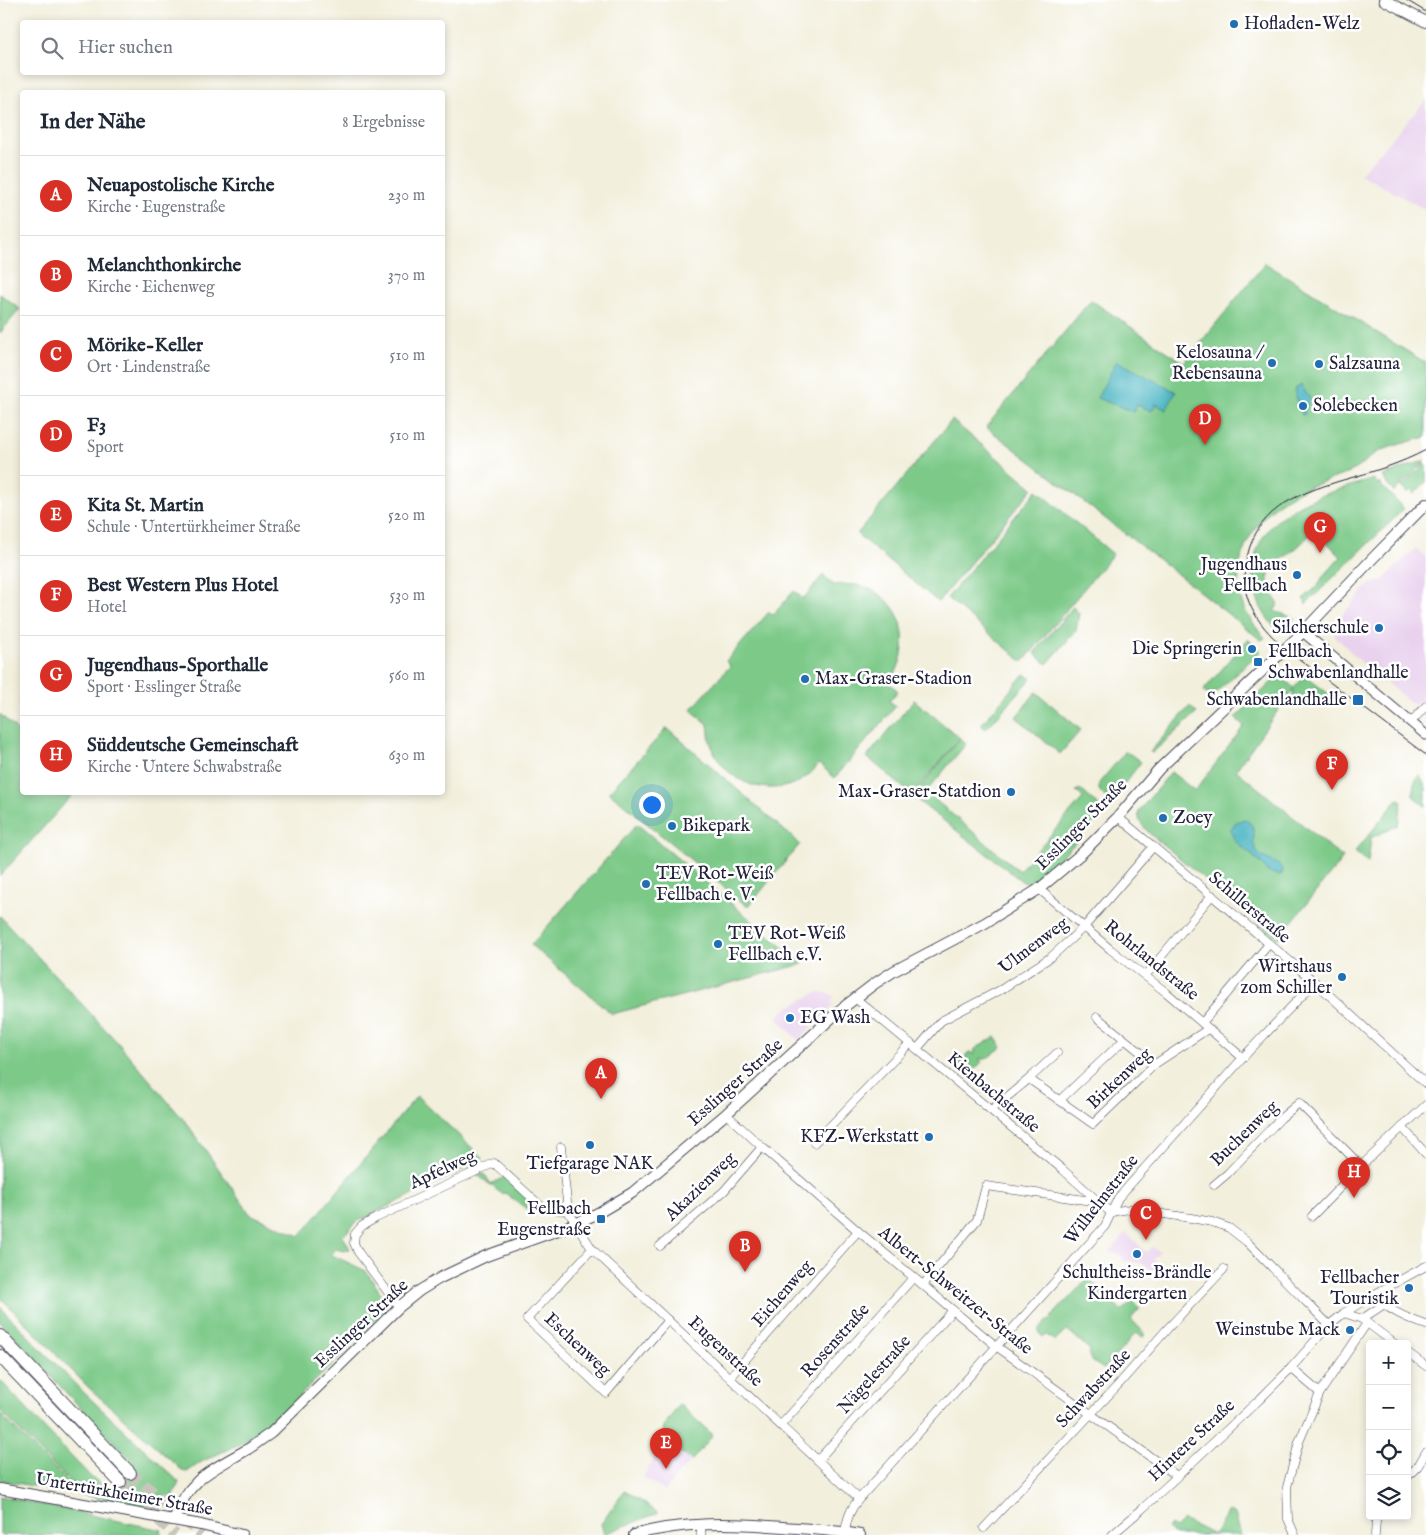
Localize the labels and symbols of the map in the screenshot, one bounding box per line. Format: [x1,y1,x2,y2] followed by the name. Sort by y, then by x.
[1244,13,1360,36] place label: Hofladen-Welz
[1228,18,1240,30] marker: Hofladen-Welz
[1172,342,1265,386] place label: Kelosauna / Rebensauna
[1329,353,1400,376] place label: Salzsauna
[1266,357,1278,369] marker: Kelosauna / Rebensauna
[1313,358,1325,370] marker: Salzsauna
[1313,395,1398,418] place label: Solebecken
[1297,400,1309,412] marker: Solebecken
[1189,404,1221,445] pin: D
[1304,512,1336,553] pin: G
[1199,554,1287,598] place label: Jugendhaus Fellbach
[1291,569,1303,581] marker: Jugendhaus Fellbach
[1272,617,1369,640] place label: Silcherschule
[1373,622,1385,634] marker: Silcherschule
[1132,638,1242,661] place label: Die Springerin
[1268,641,1409,685] place label: Fellbach Schwabenlandhalle
[1246,643,1258,655] marker: Die Springerin
[1252,656,1264,668] marker: Fellbach Schwabenlandhalle
[815,668,972,691] place label: Max-Graser-Stadion
[799,673,811,685] marker: Max-Graser-Stadion
[1206,689,1347,712] place label: Schwabenlandhalle
[1351,693,1365,707] marker: Schwabenlandhalle
[1316,749,1348,790] pin: F
[1031,774,1133,876] street label: Esslinger Straße
[838,781,1001,804] place label: Max-Graser-Statdion
[1005,786,1017,798] marker: Max-Graser-Statdion
[639,792,665,818] your location
[1173,807,1213,830] place label: Zoey
[1157,812,1169,824] marker: Zoey
[682,815,751,838] place label: Bikepark
[666,820,678,832] marker: Bikepark
[656,863,774,907] place label: TEV Rot-Weiß Fellbach e. V.
[1203,867,1295,949] street label: Schillerstraße
[640,878,652,890] marker: TEV Rot-Weiß Fellbach e. V.
[995,912,1074,980] street label: Ulmenweg
[1099,916,1203,1006] street label: Rohrlandstraße
[728,923,846,967] place label: TEV Rot-Weiß Fellbach e.V.
[712,938,724,950] marker: TEV Rot-Weiß Fellbach e.V.
[1240,956,1332,1000] place label: Wirtshaus zom Schiller
[1336,971,1348,983] marker: Wirtshaus zom Schiller
[800,1007,871,1030] place label: EG Wash
[784,1012,796,1024] marker: EG Wash
[684,1034,788,1132] street label: Esslinger Straße
[1083,1043,1157,1115] street label: Birkenweg
[942,1047,1044,1139] street label: Kienbachstraße
[585,1058,617,1099] pin: A
[1206,1096,1284,1172] street label: Buchenweg
[800,1126,919,1149] place label: KFZ-Werkstatt
[923,1131,935,1143] marker: KFZ-Werkstatt
[584,1139,596,1151] marker: Tiefgarage NAK
[405,1144,480,1196] street label: Apfelweg
[660,1147,742,1227] street label: Akazienweg
[1060,1150,1144,1250] street label: Wilhelmstraße
[527,1153,654,1176] place label: Tiefgarage NAK
[1338,1157,1370,1198] pin: H
[497,1198,591,1242] place label: Fellbach Eugenstraße
[1130,1199,1162,1240] pin: C
[595,1213,607,1225] marker: Fellbach Eugenstraße
[872,1221,1037,1360] street label: Albert-Schweitzer-Straße
[729,1231,761,1272] pin: B
[1131,1248,1143,1260] marker: Schultheiss-Brändle Kindergarten
[747,1255,819,1332] street label: Eichenweg
[1062,1262,1212,1306] place label: Schultheiss-Brändle Kindergarten
[1320,1267,1399,1311] place label: Fellbacher Touristik
[310,1275,414,1373] street label: Esslinger Straße
[1403,1282,1415,1294] marker: Fellbacher Touristik
[797,1299,875,1383] street label: Rosenstraße
[539,1308,616,1382] street label: Eschenweg
[683,1312,767,1392] street label: Eugenstraße
[1215,1319,1340,1342] place label: Weinstube Mack
[1344,1324,1356,1336] marker: Weinstube Mack
[833,1331,917,1419] street label: Nägelestraße
[1052,1345,1136,1433] street label: Schwabstraße
[1144,1395,1240,1487] street label: Hintere Straße
[650,1428,682,1469] pin: E
[34,1468,214,1522] street label: Untertürkheimer Straße

